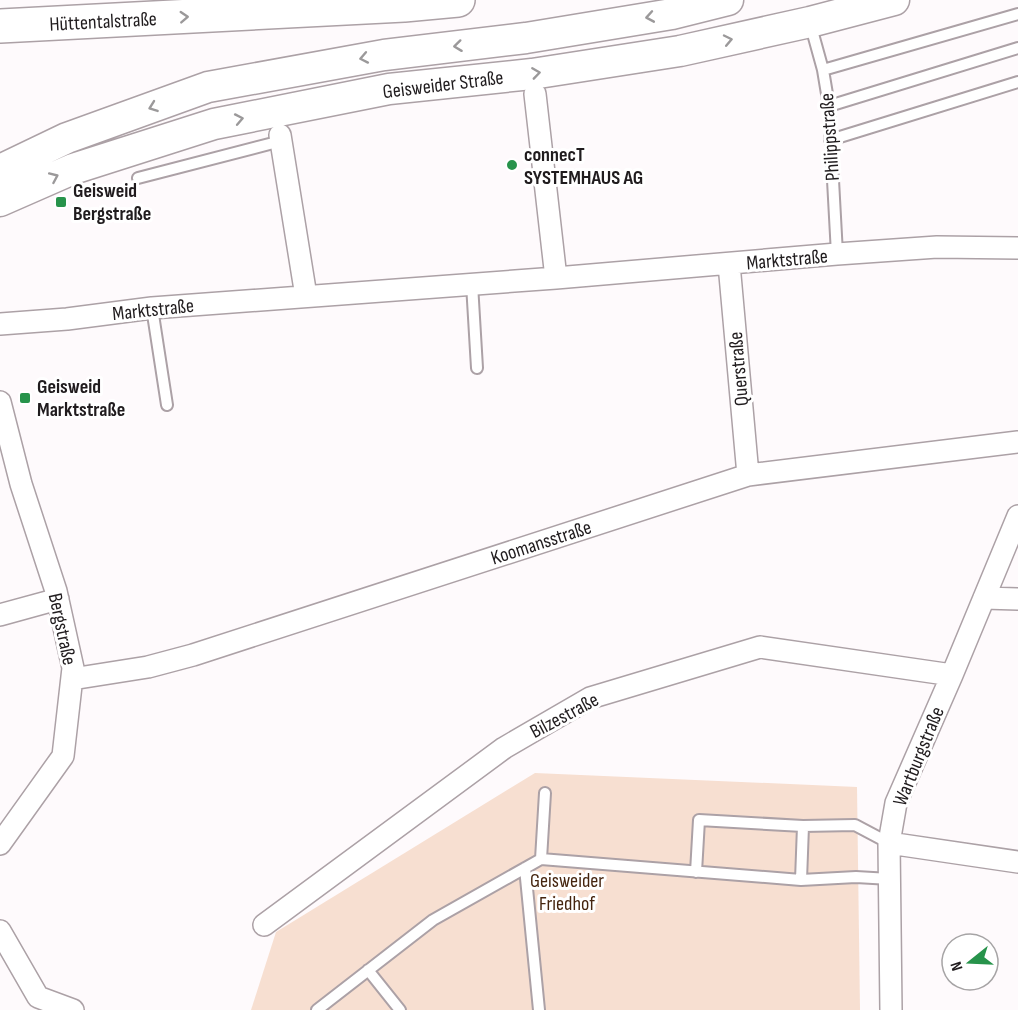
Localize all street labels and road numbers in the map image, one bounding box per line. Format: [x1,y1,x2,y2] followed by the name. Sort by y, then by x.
[49,7,157,37] street label: Hüttentalstraße
[381,66,505,104] street label: Geisweider Straße
[815,92,845,182] street label: Philippstraße
[745,244,829,276] street label: Marktstraße
[111,294,195,326] street label: Marktstraße
[724,331,754,407] street label: Querstraße
[488,515,595,570] street label: Koomansstraße
[43,591,81,667] street label: Bergstraße
[526,688,603,744] street label: Bilzestraße
[888,703,950,810] street label: Wartburgstraße

